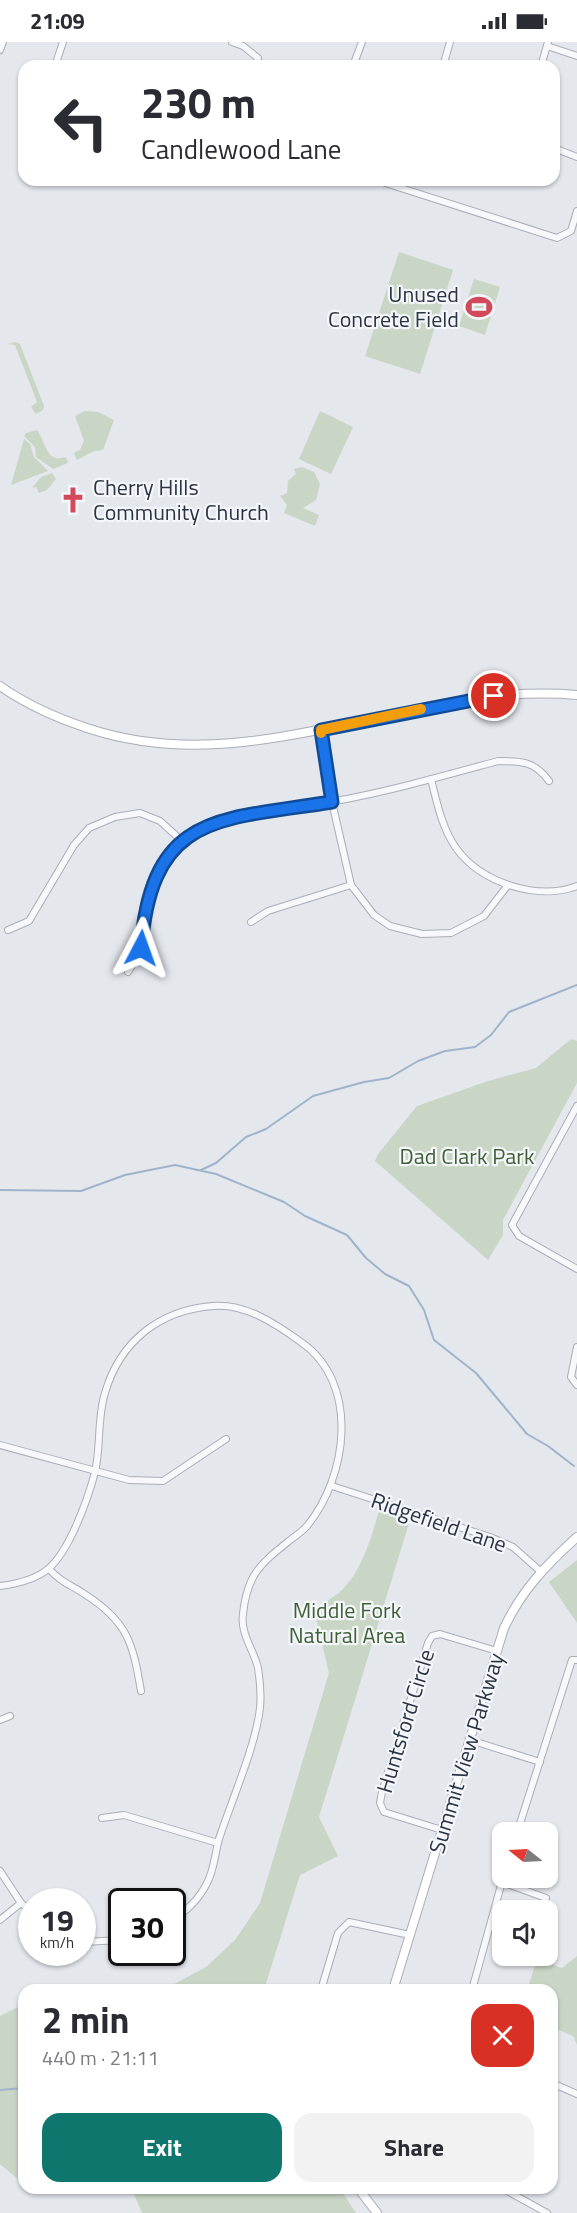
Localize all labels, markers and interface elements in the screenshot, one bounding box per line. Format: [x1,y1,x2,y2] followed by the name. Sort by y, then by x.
[30,4,85,38] text: 21:09
[141,70,256,134] text: 230 m
[42,84,120,162] icon: left
[141,128,342,169] text: Candlewood Lane
[328,277,459,336] place label: Unused Concrete Field
[464,292,494,322] sports icon: Unused Concrete Field
[93,470,269,529] place label: Cherry Hills Community Church
[58,485,88,515] church icon: Cherry Hills Community Church
[468,670,519,721] pin
[477,679,510,712] icon: arrive
[109,916,173,980] position arrow
[400,1139,535,1173] park label: Dad Clark Park
[366,1483,512,1561] street label: Ridgefield Lane
[289,1593,405,1652] park label: Middle Fork Natural Area
[367,1645,443,1797] street label: Huntsford Circle
[419,1648,513,1858] street label: Summit View Parkway
[492,1822,558,1888] north arrow
[492,1822,558,1966] map controls
[108,1888,186,1966] speed limit sign: 30
[40,1897,74,1943] text: 19
[492,1900,558,1966] button: sound
[40,1931,74,1954] text: km/h
[42,1992,129,2047] text: 2 min
[471,2004,534,2067] button: close
[42,2042,159,2073] text: 440 m · 21:11
[42,2113,282,2182] button: Exit
[294,2113,534,2182] button: Share

